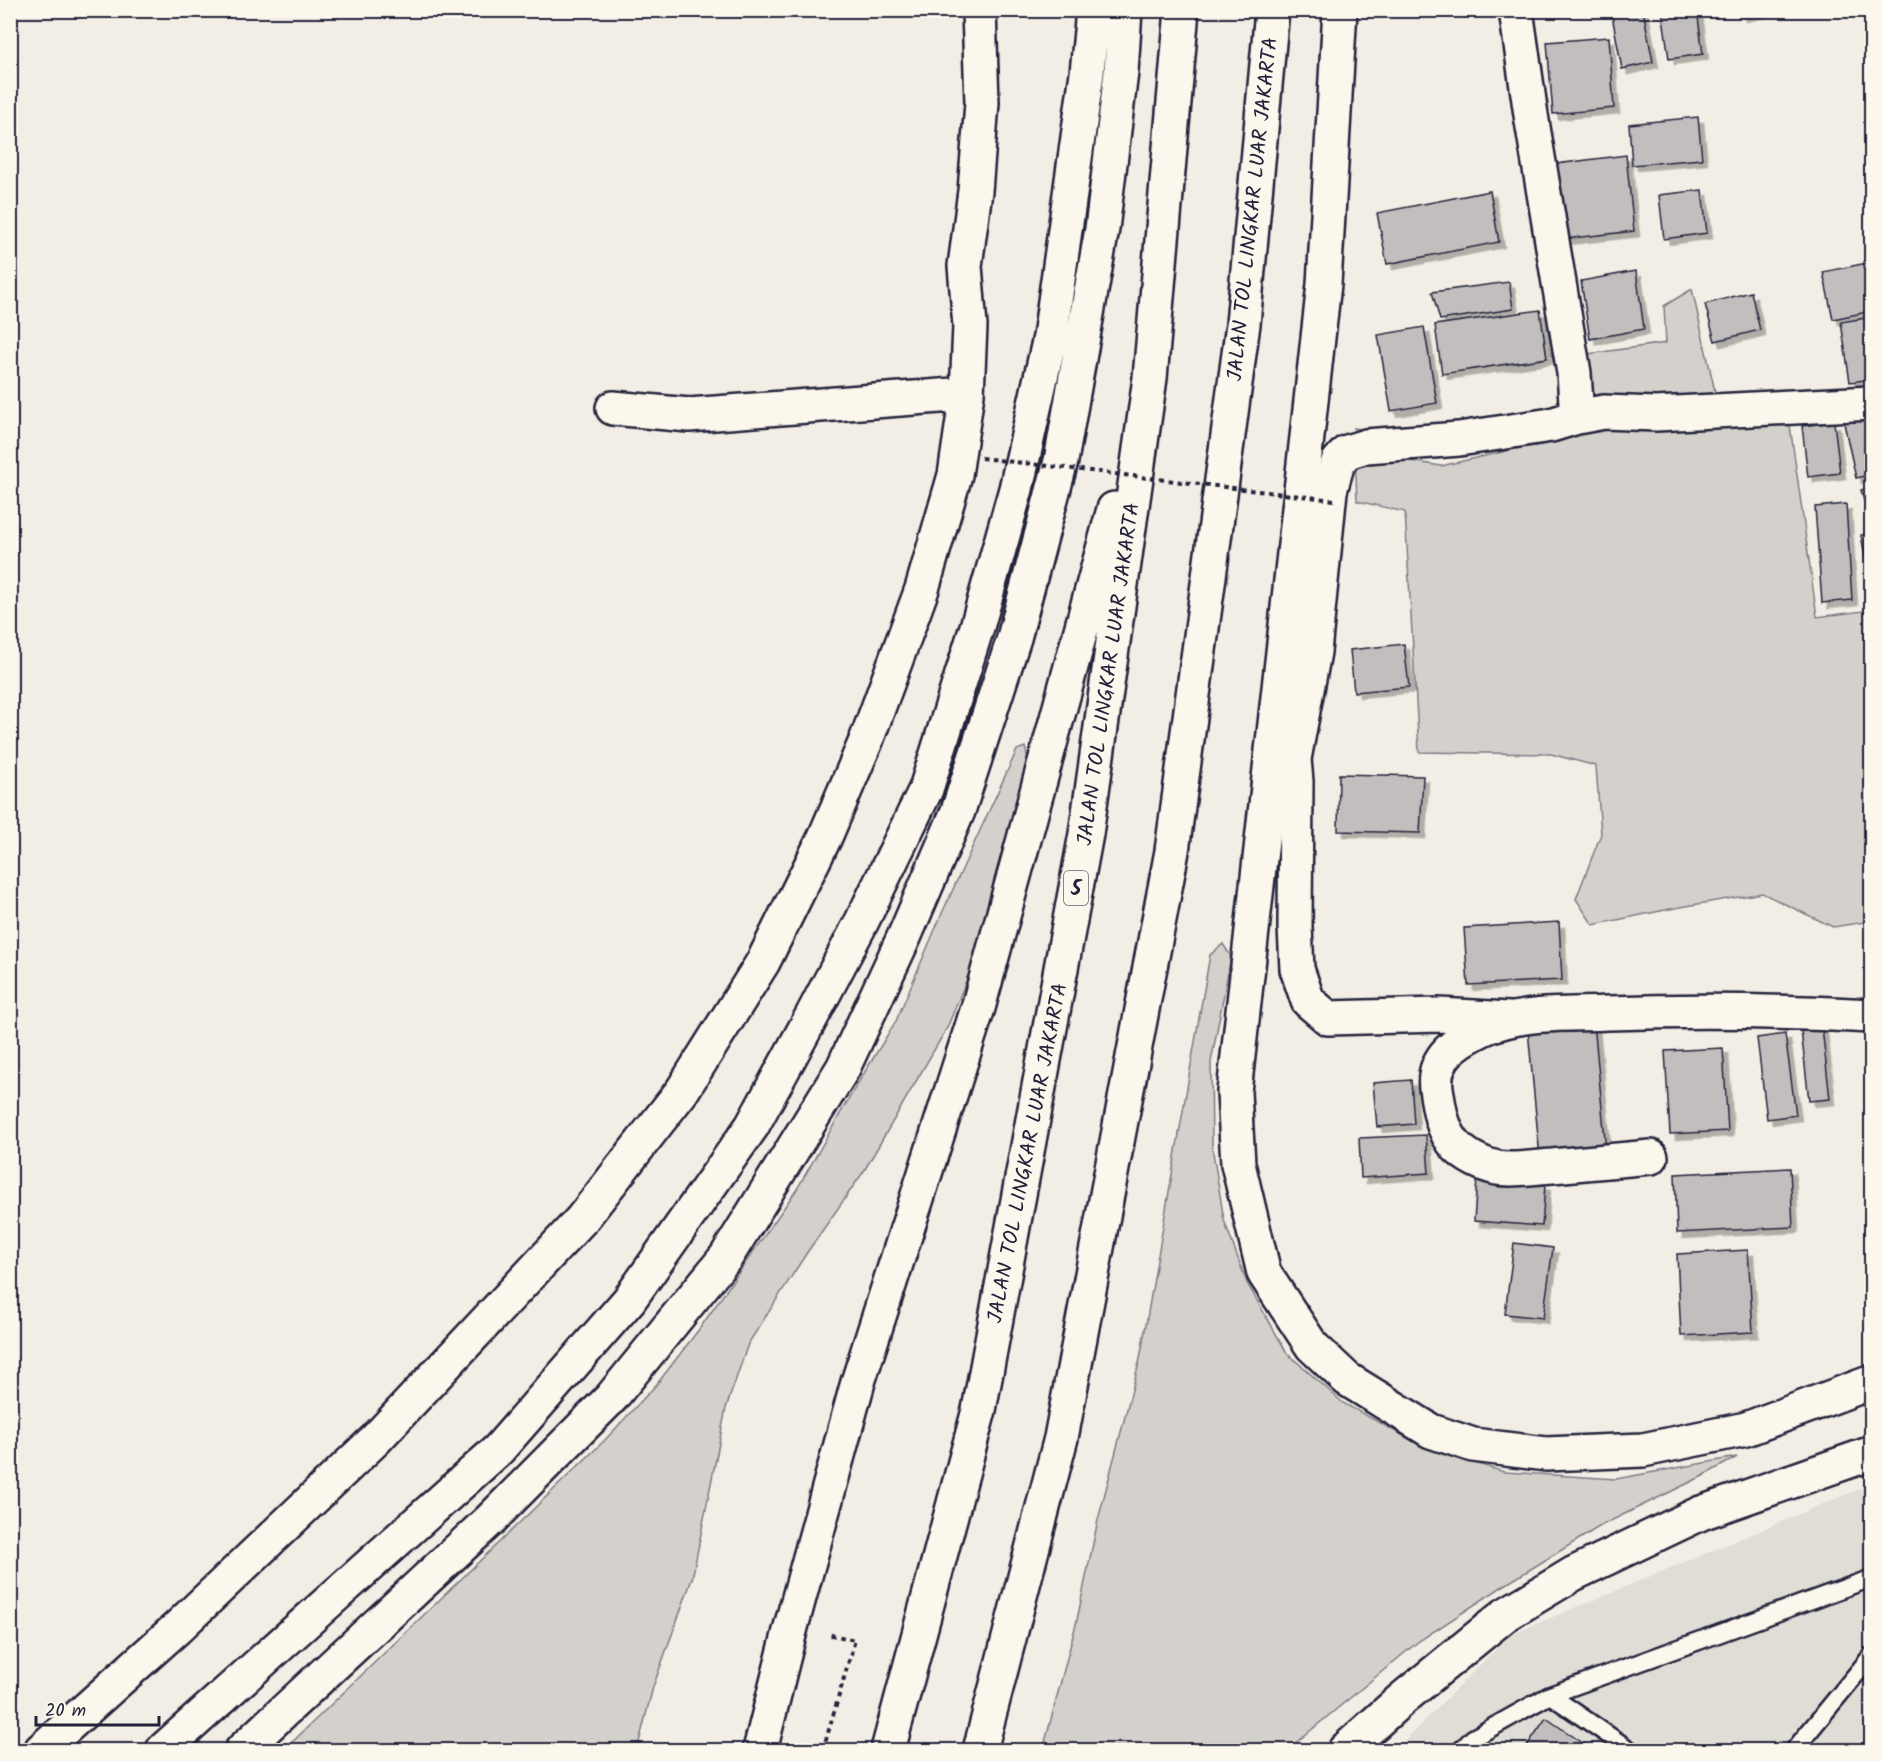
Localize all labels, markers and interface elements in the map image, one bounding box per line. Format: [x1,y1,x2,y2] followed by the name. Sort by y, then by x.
[1219,35,1288,383] street label: JALAN TOL LINGKAR LUAR JAKARTA
[1069,501,1150,848] street label: JALAN TOL LINGKAR LUAR JAKARTA
[1064,871,1088,905] road number: 5
[979,980,1078,1326] street label: JALAN TOL LINGKAR LUAR JAKARTA
[36,1689,159,1727] scale bar
[45,1697,86,1726] text: 20 m

